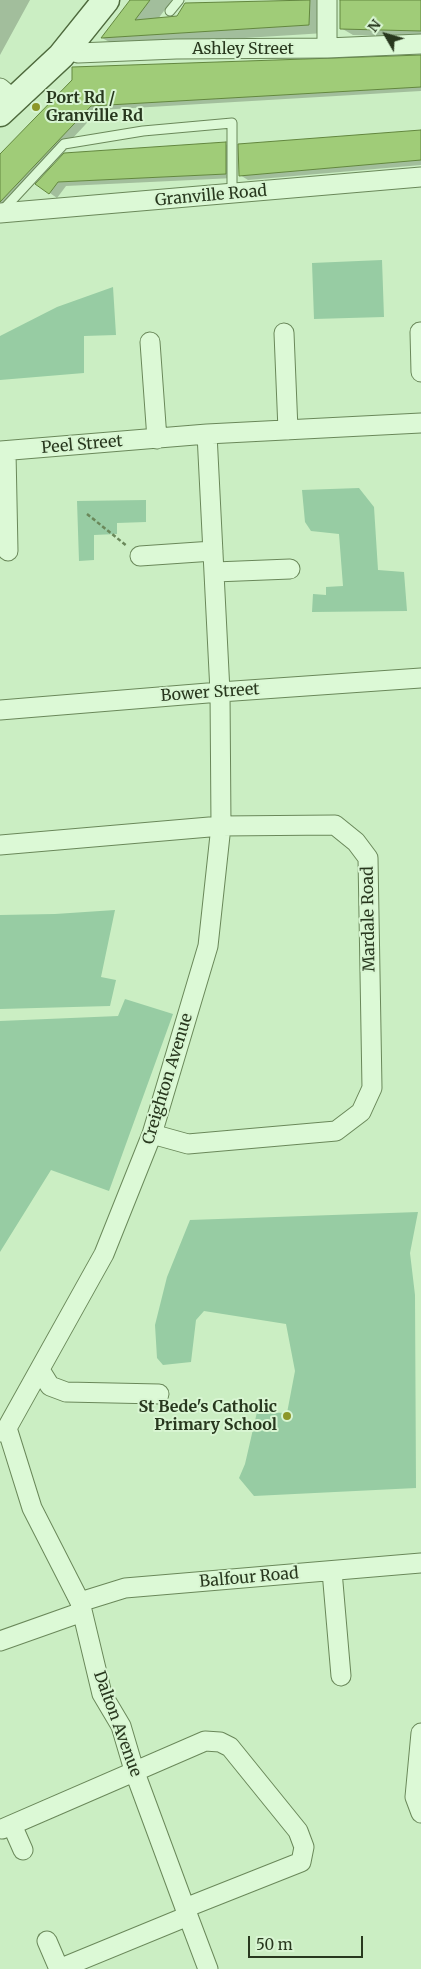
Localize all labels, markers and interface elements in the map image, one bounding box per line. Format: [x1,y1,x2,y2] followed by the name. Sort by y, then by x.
[361,10,411,60] north arrow
[364,16,385,36] text: N
[192,39,294,59] street label: Ashley Street
[46,88,143,126] place label: Port Rd / Granville Rd
[30,101,42,113] marker: Port Rd / Granville Rd
[154,182,268,210] street label: Granville Road
[41,432,123,458] street label: Peel Street
[160,680,260,706] street label: Bower Street
[358,866,380,972] street label: Mardale Road
[139,1011,197,1147] street label: Creighton Avenue
[138,1397,277,1435] place label: St Bede's Catholic Primary School
[281,1410,293,1422] marker: St Bede's Catholic Primary School
[199,1564,299,1592] street label: Balfour Road
[89,1668,145,1780] street label: Dalton Avenue
[251,1926,366,1958] scale bar
[256,1935,293,1954] text: 50 m

